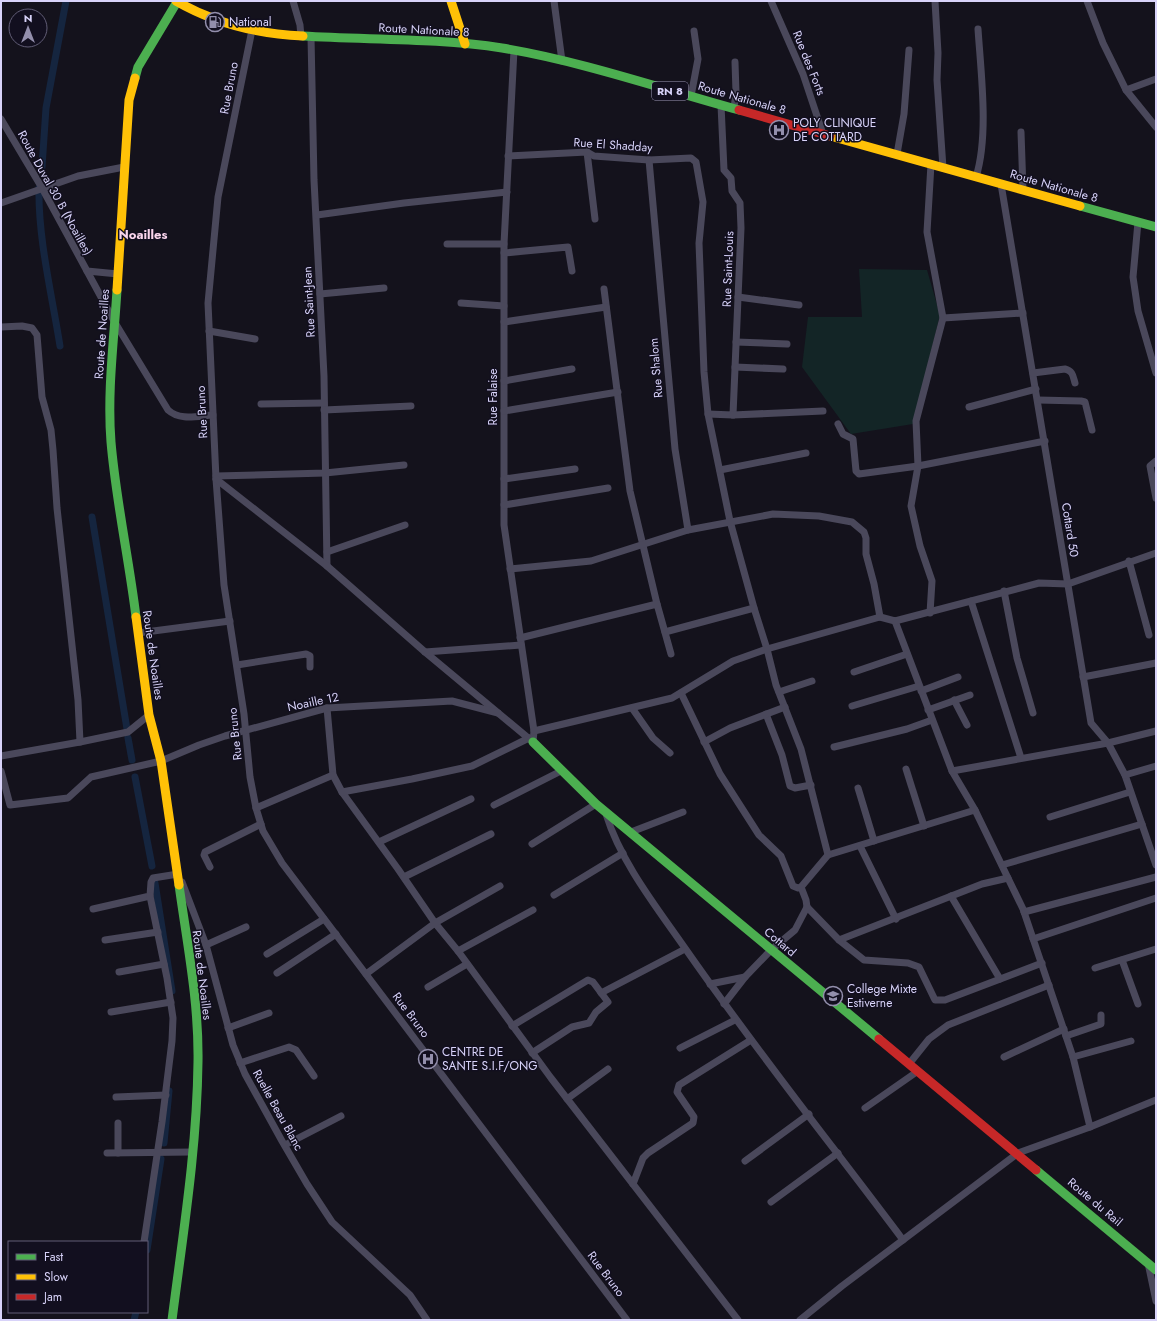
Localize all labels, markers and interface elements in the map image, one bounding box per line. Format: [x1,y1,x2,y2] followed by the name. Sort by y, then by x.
[8,8,48,48] north arrow
[24,10,32,26] text: N
[204,11,226,33] fuel station icon: National
[229,13,271,31] place label: National
[378,19,470,41] street label: Route Nationale 8
[788,28,830,98] street label: Rue des Forts
[215,60,243,116] street label: Rue Bruno
[696,77,788,119] street label: Route Nationale 8
[652,82,688,100] road number: RN 8
[793,114,876,146] place label: POLY CLINIQUE DE COTTARD
[768,119,790,141] hospital icon: POLY CLINIQUE DE COTTARD
[13,127,97,259] street label: Route Duval 30 B (Noailles)
[573,133,654,157] street label: Rue El Shadday
[1008,165,1100,207] street label: Route Nationale 8
[119,225,168,244] district label: Noailles
[718,230,738,307] street label: Rue Saint-Louis
[298,266,320,338] street label: Rue Saint-Jean
[90,288,114,380] street label: Route de Noailles
[644,337,668,399] street label: Rue Shalom
[484,369,502,425] street label: Rue Falaise
[192,385,212,439] street label: Rue Bruno
[1057,502,1083,558] street label: Cottard 50
[138,609,168,701] street label: Route de Noailles
[286,688,341,716] street label: Noaille 12
[223,706,247,761] street label: Rue Bruno
[760,923,800,961] street label: Cottard
[188,929,216,1021] street label: Route de Noailles
[847,980,917,1012] place label: College Mixte Estiverne
[822,985,844,1007] school or university icon: College Mixte Estiverne
[388,989,434,1042] street label: Rue Bruno
[442,1043,538,1075] place label: CENTRE DE SANTE S.I.F/ONG
[417,1048,439,1070] hospital icon: CENTRE DE SANTE S.I.F/ONG
[248,1066,308,1154] street label: Ruelle Beau Blanc
[1063,1173,1127,1231] street label: Route du Rail
[8,1241,148,1313] legend
[44,1248,63,1266] text: Fast
[583,1248,629,1301] street label: Rue Bruno
[44,1268,69,1286] text: Slow
[42,1288,62,1306] text: Jam

